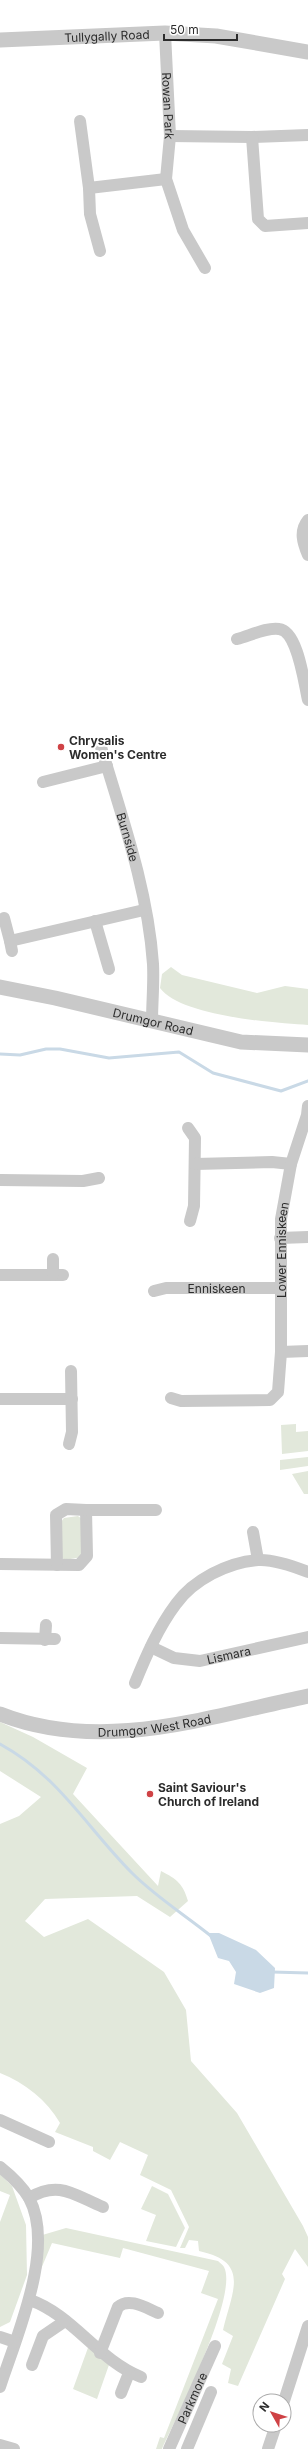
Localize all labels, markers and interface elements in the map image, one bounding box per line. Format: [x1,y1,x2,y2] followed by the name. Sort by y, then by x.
[164,16,237,42] scale bar
[170,22,199,37] text: 50 m
[64,26,150,45] street label: Tullygally Road
[159,72,178,141] street label: Rowan Park
[69,733,167,762] place label: Chrysalis Women's Centre
[56,742,66,752] marker: Chrysalis Women's Centre
[114,811,142,863] street label: Burnside
[111,1004,195,1038] street label: Drumgor Road
[274,1201,291,1298] street label: Lower Enniskeen
[188,1281,246,1296] street label: Enniskeen
[205,1642,252,1667] street label: Lismara
[98,1710,212,1739] street label: Drumgor West Road
[158,1780,259,1809] place label: Saint Saviour's Church of Ireland
[145,1789,155,1799] marker: Saint Saviour's Church of Ireland
[174,2370,210,2426] street label: Parkmore
[252,2393,292,2433] north arrow
[256,2399,272,2414] text: N

